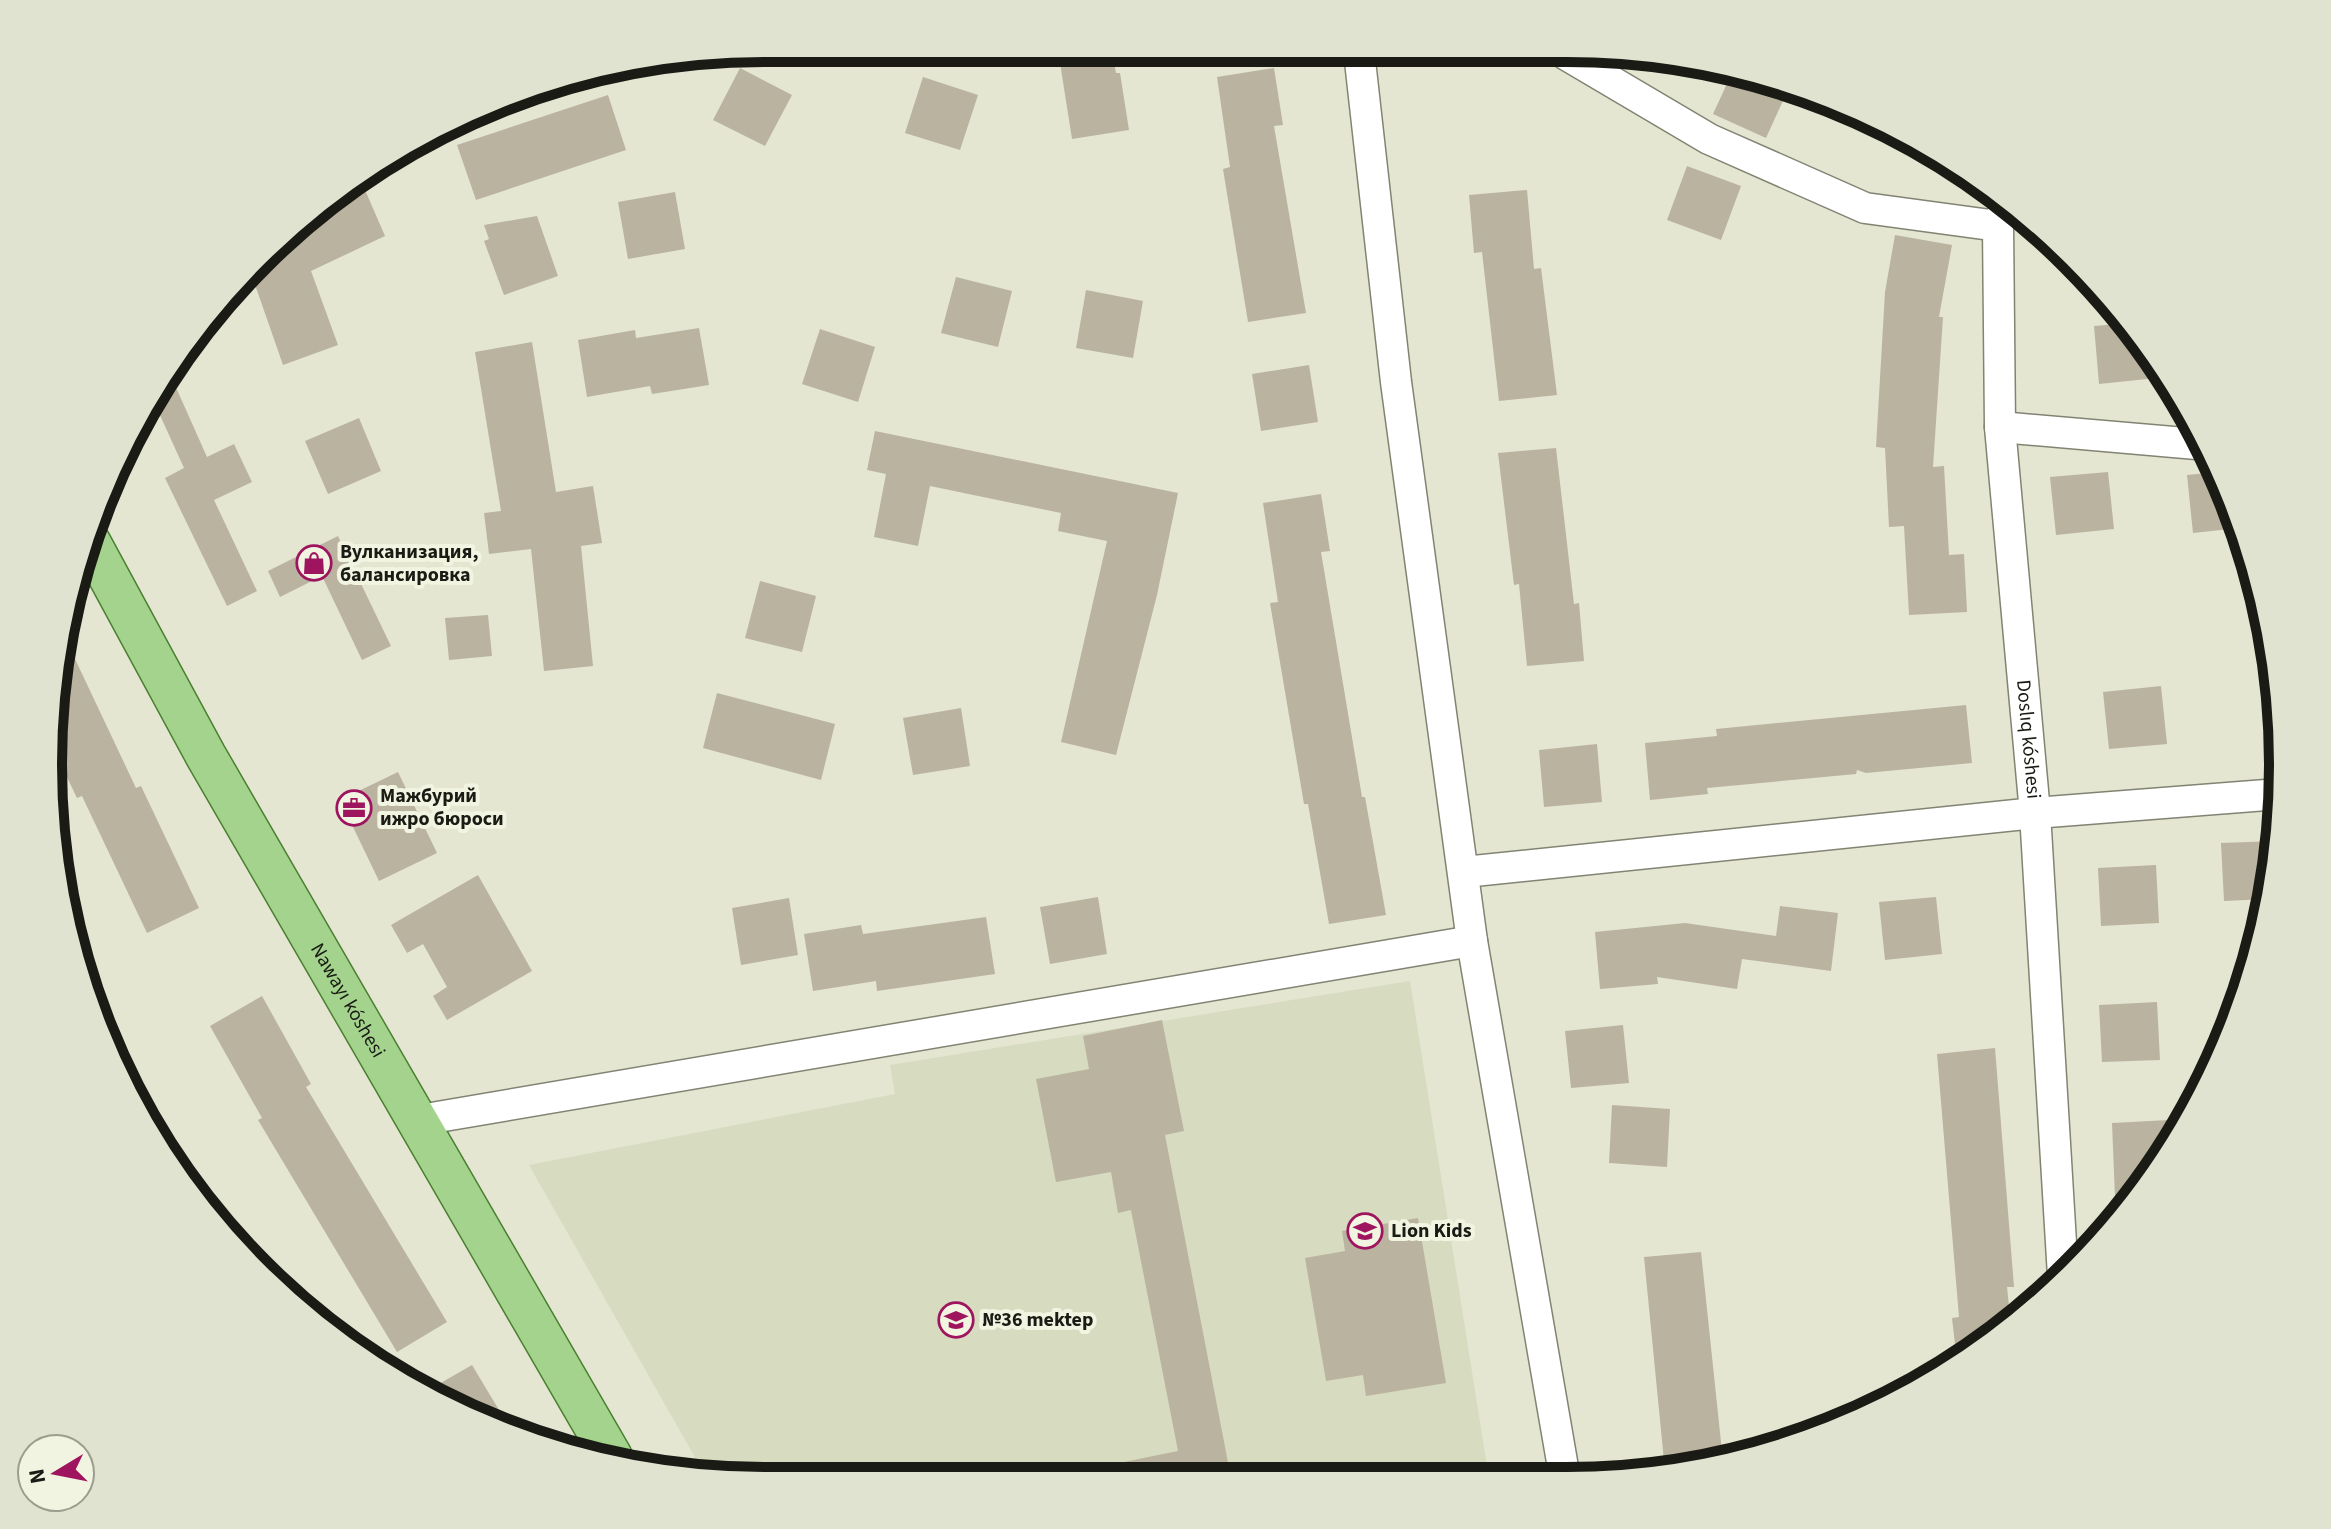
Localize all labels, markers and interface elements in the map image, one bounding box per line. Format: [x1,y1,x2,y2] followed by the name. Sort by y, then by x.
[340,538,478,589] place label: Вулканизация, балансировка
[295,544,333,582] shop icon: Вулканизация, балансировка
[2009,679,2048,800] street label: Doslıq kóshesi
[380,782,504,833] place label: Мажбурий ижро бюроси
[335,789,373,827] office icon: Мажбурий ижро бюроси
[303,938,392,1063] street label: Nawayı kóshesi
[1346,1212,1384,1250] school or university icon: Lion Kids
[1391,1217,1472,1245] place label: Lion Kids
[937,1301,975,1339] school or university icon: №36 mektep
[982,1306,1093,1334] place label: №36 mektep
[16,1433,96,1513] north arrow
[20,1466,54,1486] text: N

